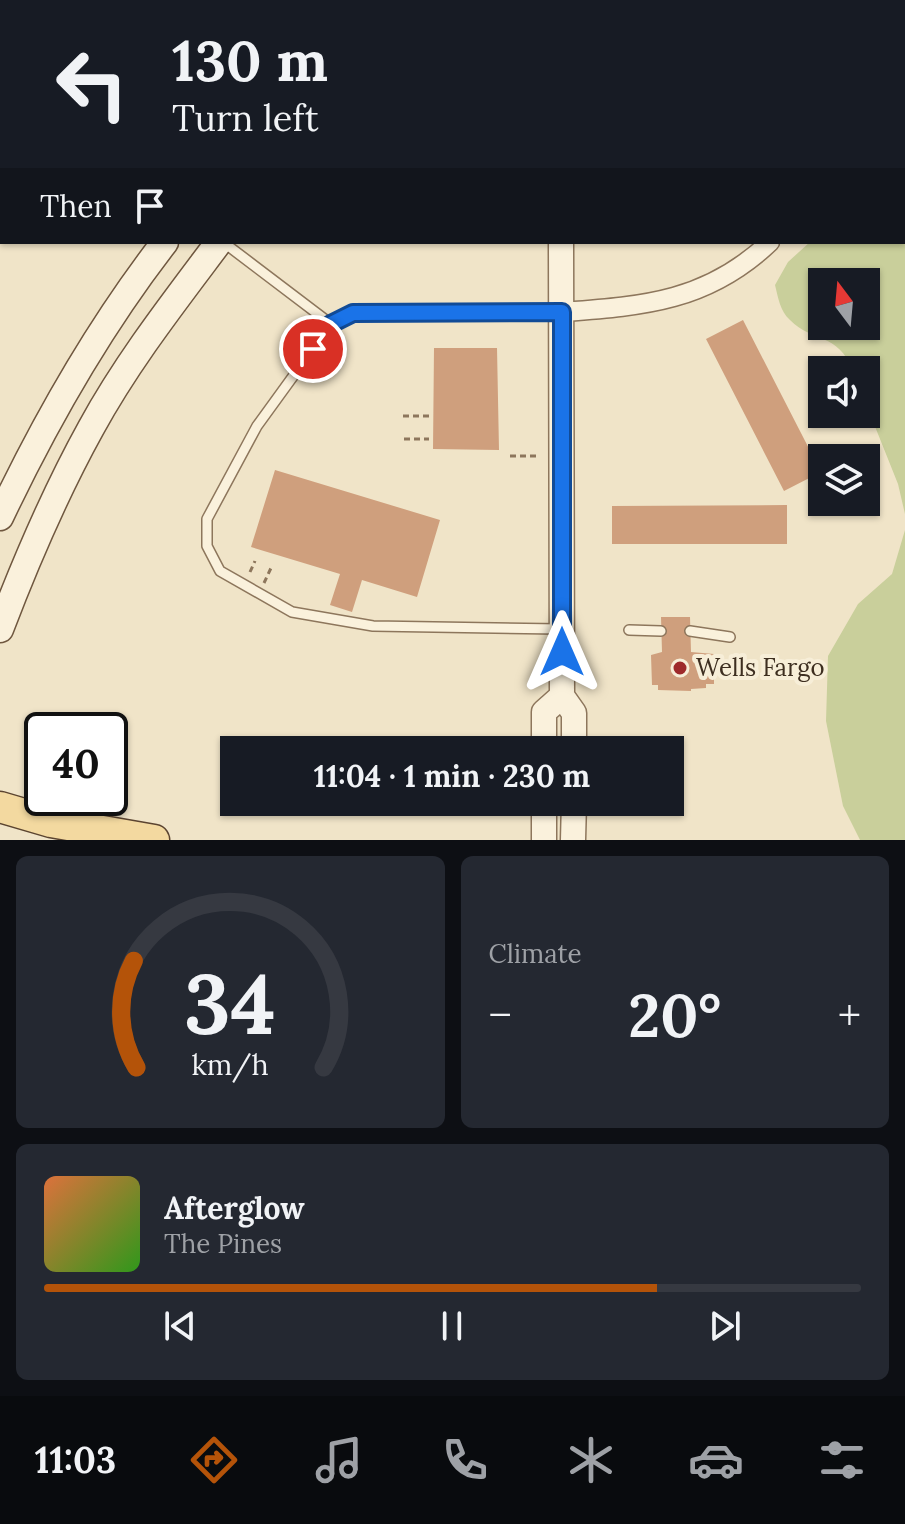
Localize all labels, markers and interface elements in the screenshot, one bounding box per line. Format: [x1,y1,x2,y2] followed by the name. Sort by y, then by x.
[172,25,328,96] text: 130 m
[40,32,144,136] icon: left
[172,95,319,141] text: Turn left
[128,184,172,228] icon: arrive
[40,187,112,225] text: Then
[808,268,880,340] north arrow
[808,268,880,516] map controls
[279,315,347,383] pin
[291,327,335,371] icon: arrive
[808,356,880,428] button: sound
[808,444,880,516] button: layers
[520,610,604,694] position arrow
[696,652,824,683] place label: Wells Fargo
[671,659,689,677] marker: Wells Fargo
[24,712,128,816] speed limit sign: 40
[314,757,590,795] text: 11:04 · 1 min · 230 m
[489,937,582,970] text: Climate
[184,950,276,1057] text: 34
[628,977,721,1053] text: 20°
[489,987,512,1043] text: −
[838,987,861,1043] text: +
[192,1046,269,1083] text: km/h
[164,1189,305,1227] text: Afterglow
[164,1227,282,1260] text: The Pines
[158,1304,202,1348] icon: previous
[430,1304,474,1348] icon: pause
[703,1304,747,1348] icon: next
[186,1432,242,1488] icon: directions
[311,1432,367,1488] icon: music
[437,1432,493,1488] icon: phone
[563,1432,619,1488] icon: climate
[688,1432,744,1488] icon: car
[814,1432,870,1488] icon: filters
[35,1437,116,1483] text: 11:03

